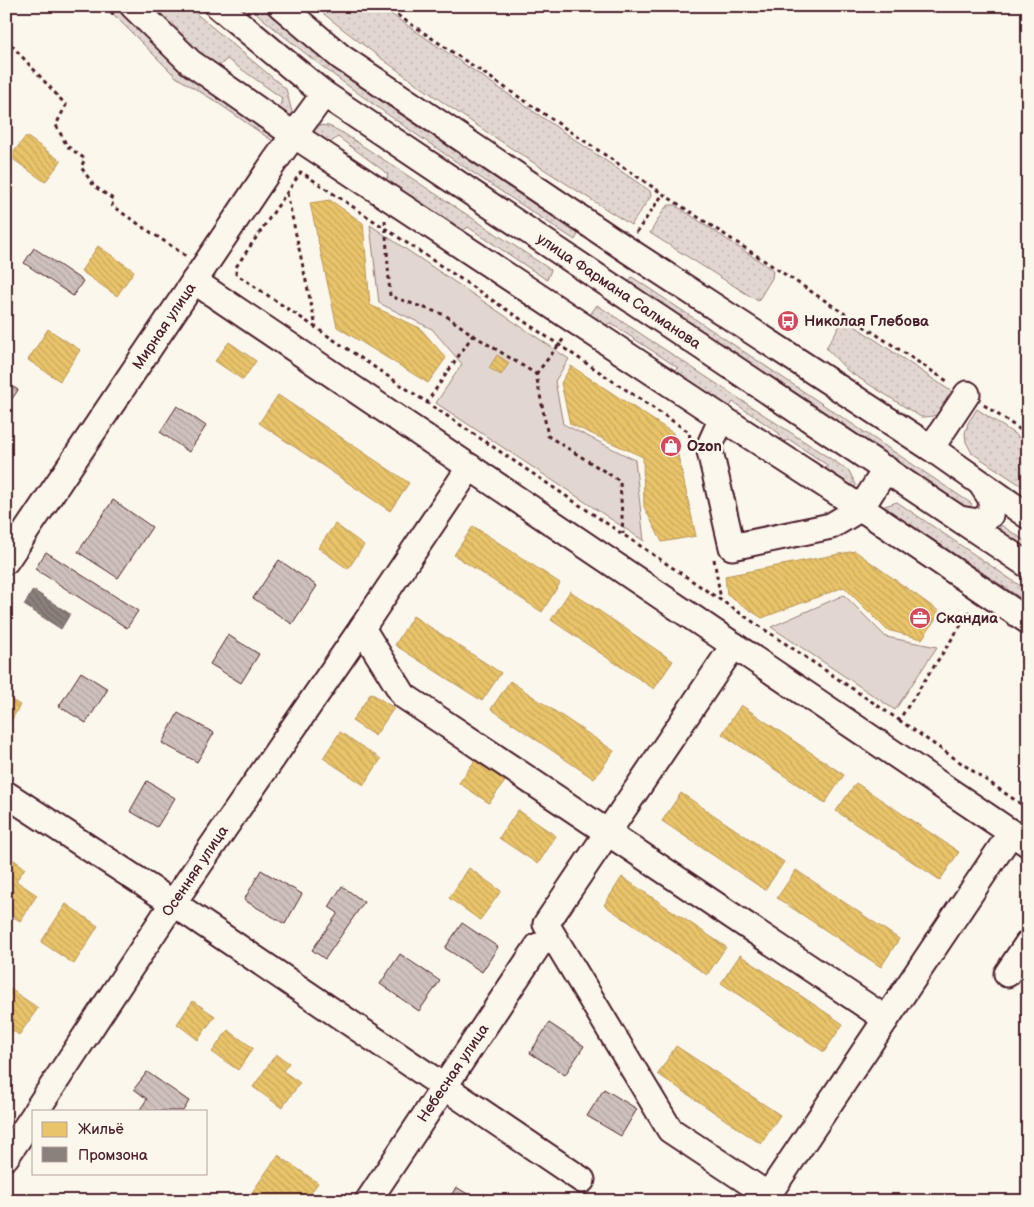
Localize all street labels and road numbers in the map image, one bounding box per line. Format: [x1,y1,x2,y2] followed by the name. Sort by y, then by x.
[533,229,705,354] street label: улица Фармана Салманова
[128,279,200,373] street label: Мирная улица
[158,822,233,920] street label: Осенняя улица
[413,1020,493,1126] street label: Небесная улица

